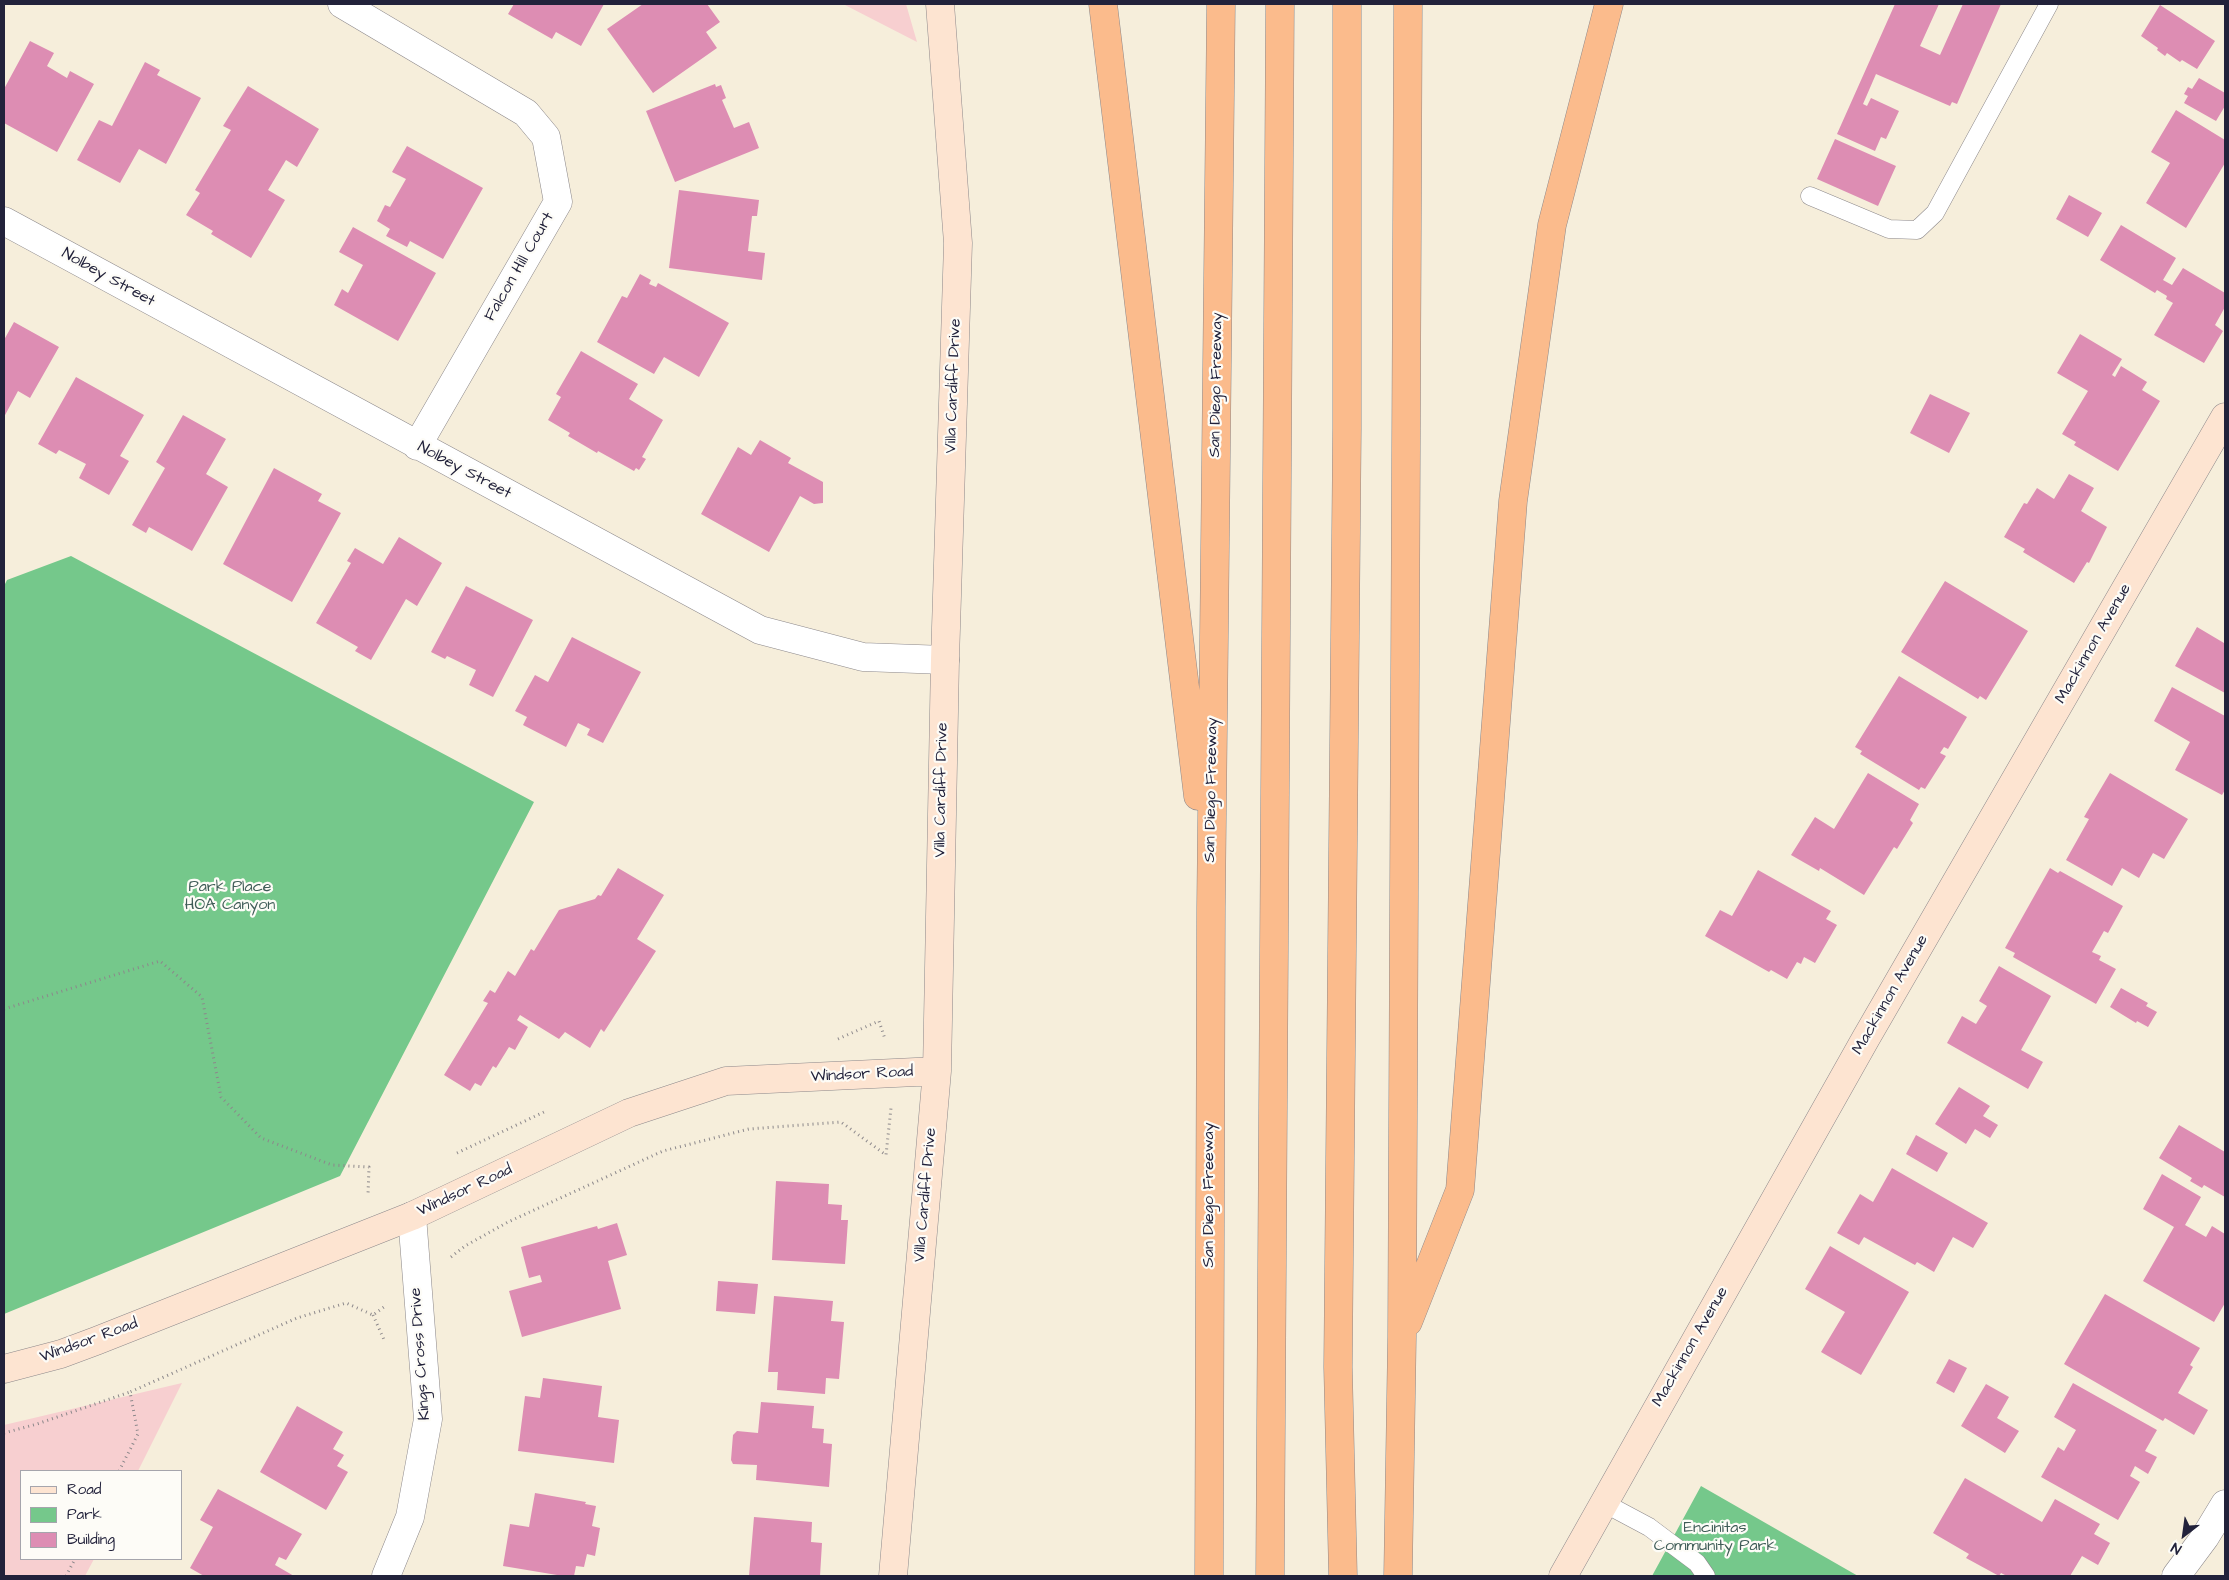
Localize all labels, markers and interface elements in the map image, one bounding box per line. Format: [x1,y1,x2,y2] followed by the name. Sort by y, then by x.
[481,209,559,325] street label: Falcon Hill Court
[58,244,158,312] street label: Nolbey Street
[1206,312,1228,458] street label: San Diego Freeway
[942,318,966,454] street label: Villa Cardiff Drive
[414,438,514,504] street label: Nolbey Street
[2052,581,2136,707] street label: Mackinnon Avenue
[1201,717,1223,863] street label: San Diego Freeway
[931,722,953,858] street label: Villa Cardiff Drive
[185,878,275,916] park label: Park Place HOA Canyon
[1849,932,1933,1058] street label: Mackinnon Avenue
[810,1063,914,1087] street label: Windsor Road
[1200,1122,1220,1268] street label: San Diego Freeway
[911,1127,941,1263] street label: Villa Cardiff Drive
[414,1161,516,1221] street label: Windsor Road
[1649,1284,1733,1410] street label: Mackinnon Avenue
[407,1287,435,1421] street label: Kings Cross Drive
[37,1314,141,1368] street label: Windsor Road
[20,1470,182,1560] legend
[67,1479,101,1500] text: Road
[67,1504,102,1525] text: Park
[2159,1510,2209,1560] north arrow
[1654,1519,1776,1557] park label: Encinitas Community Park
[67,1529,115,1550] text: Building
[2168,1537,2185,1559] text: N

